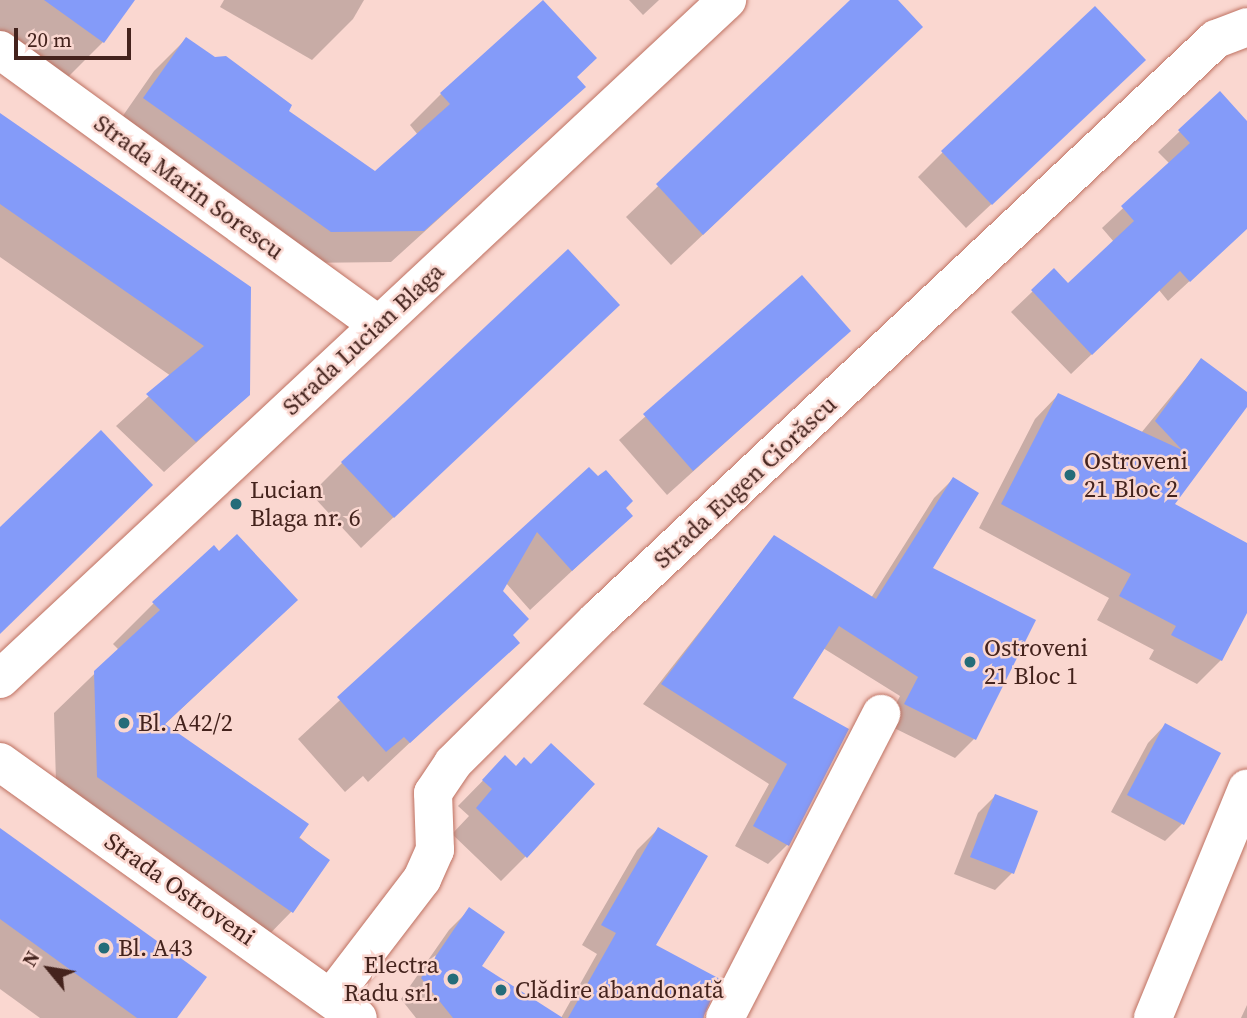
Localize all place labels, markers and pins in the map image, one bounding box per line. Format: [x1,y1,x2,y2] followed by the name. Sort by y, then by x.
[1084,447,1188,503] place label: Ostroveni 21 Bloc 2
[1062,467,1078,483] marker: Ostroveni 21 Bloc 2
[250,476,361,532] place label: Lucian Blaga nr. 6
[228,496,244,512] marker: Lucian Blaga nr. 6
[984,634,1088,690] place label: Ostroveni 21 Bloc 1
[962,654,978,670] marker: Ostroveni 21 Bloc 1
[138,709,233,737] place label: Bl. A42/2
[116,715,132,731] marker: Bl. A42/2
[118,934,193,962] place label: Bl. A43
[96,940,112,956] marker: Bl. A43
[344,951,439,1007] place label: Electra Radu srl.
[445,971,461,987] marker: Electra Radu srl.
[515,976,724,1004] place label: Clădire abandonată
[493,982,509,998] marker: Clădire abandonată

